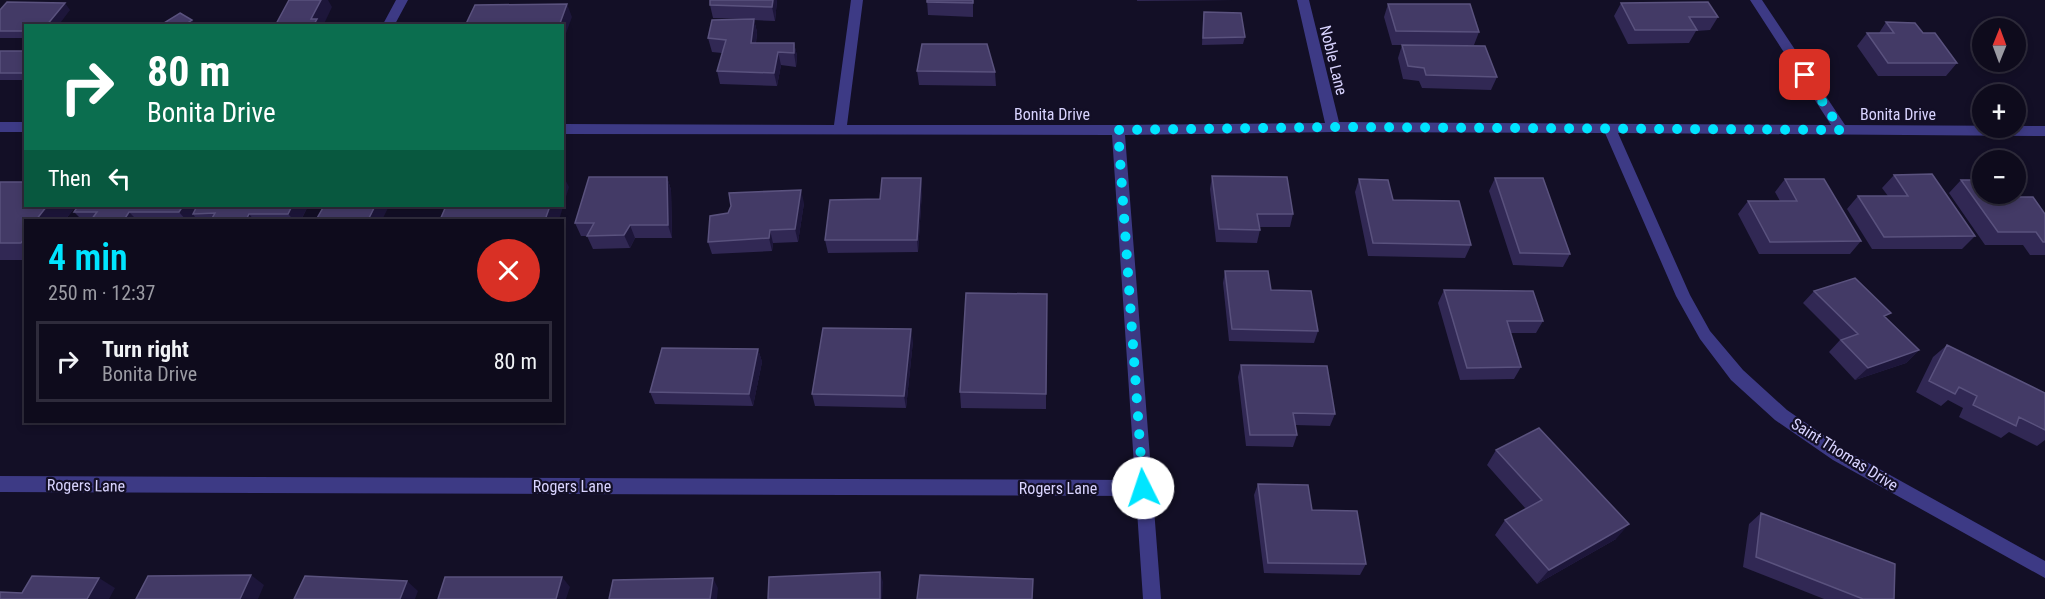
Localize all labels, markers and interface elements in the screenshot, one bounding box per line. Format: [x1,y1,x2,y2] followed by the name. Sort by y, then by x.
[1972,18,2026,72] north arrow
[1972,18,2026,204] map controls
[1316,23,1351,97] street label: Noble Lane
[147,47,230,96] text: 80 m
[48,48,126,126] icon: right
[1779,49,1830,100] pin
[1788,58,1821,91] icon: arrive
[1972,84,2026,138] button: +
[147,97,276,129] text: Bonita Drive
[1014,105,1090,124] street label: Bonita Drive
[1860,105,1936,124] street label: Bonita Drive
[1972,150,2026,204] button: −
[103,162,136,195] icon: left
[48,166,91,191] text: Then
[48,237,128,279] text: 4 min
[477,239,540,302] button: close
[48,281,155,305] text: 250 m · 12:37
[102,337,189,362] text: Turn right
[51,345,84,378] icon: right
[494,349,537,374] text: 80 m
[102,362,197,386] text: Bonita Drive
[1788,414,1902,495] street label: Saint Thomas Drive
[1111,456,1175,520] position arrow
[47,475,125,496] street label: Rogers Lane
[533,477,611,496] street label: Rogers Lane
[1019,479,1097,498] street label: Rogers Lane

